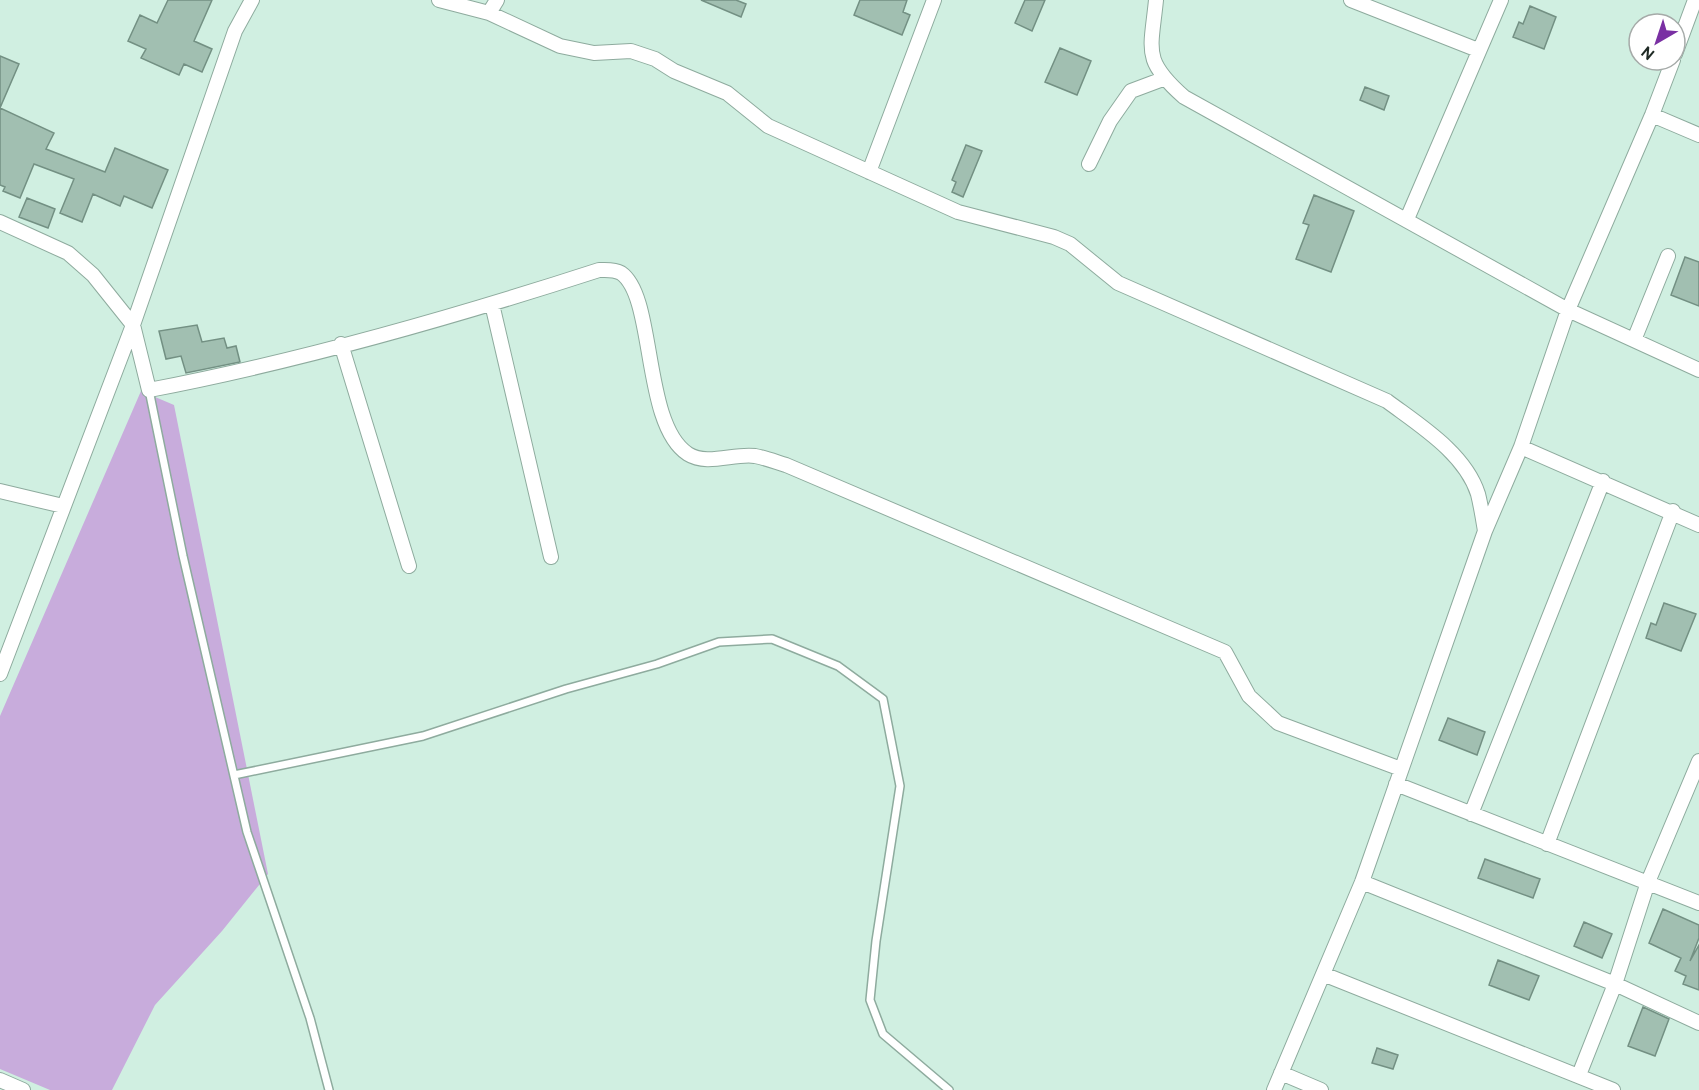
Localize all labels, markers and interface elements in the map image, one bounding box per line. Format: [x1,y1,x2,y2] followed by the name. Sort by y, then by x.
[1627,12,1687,72] north arrow
[1638,41,1660,63] text: N

